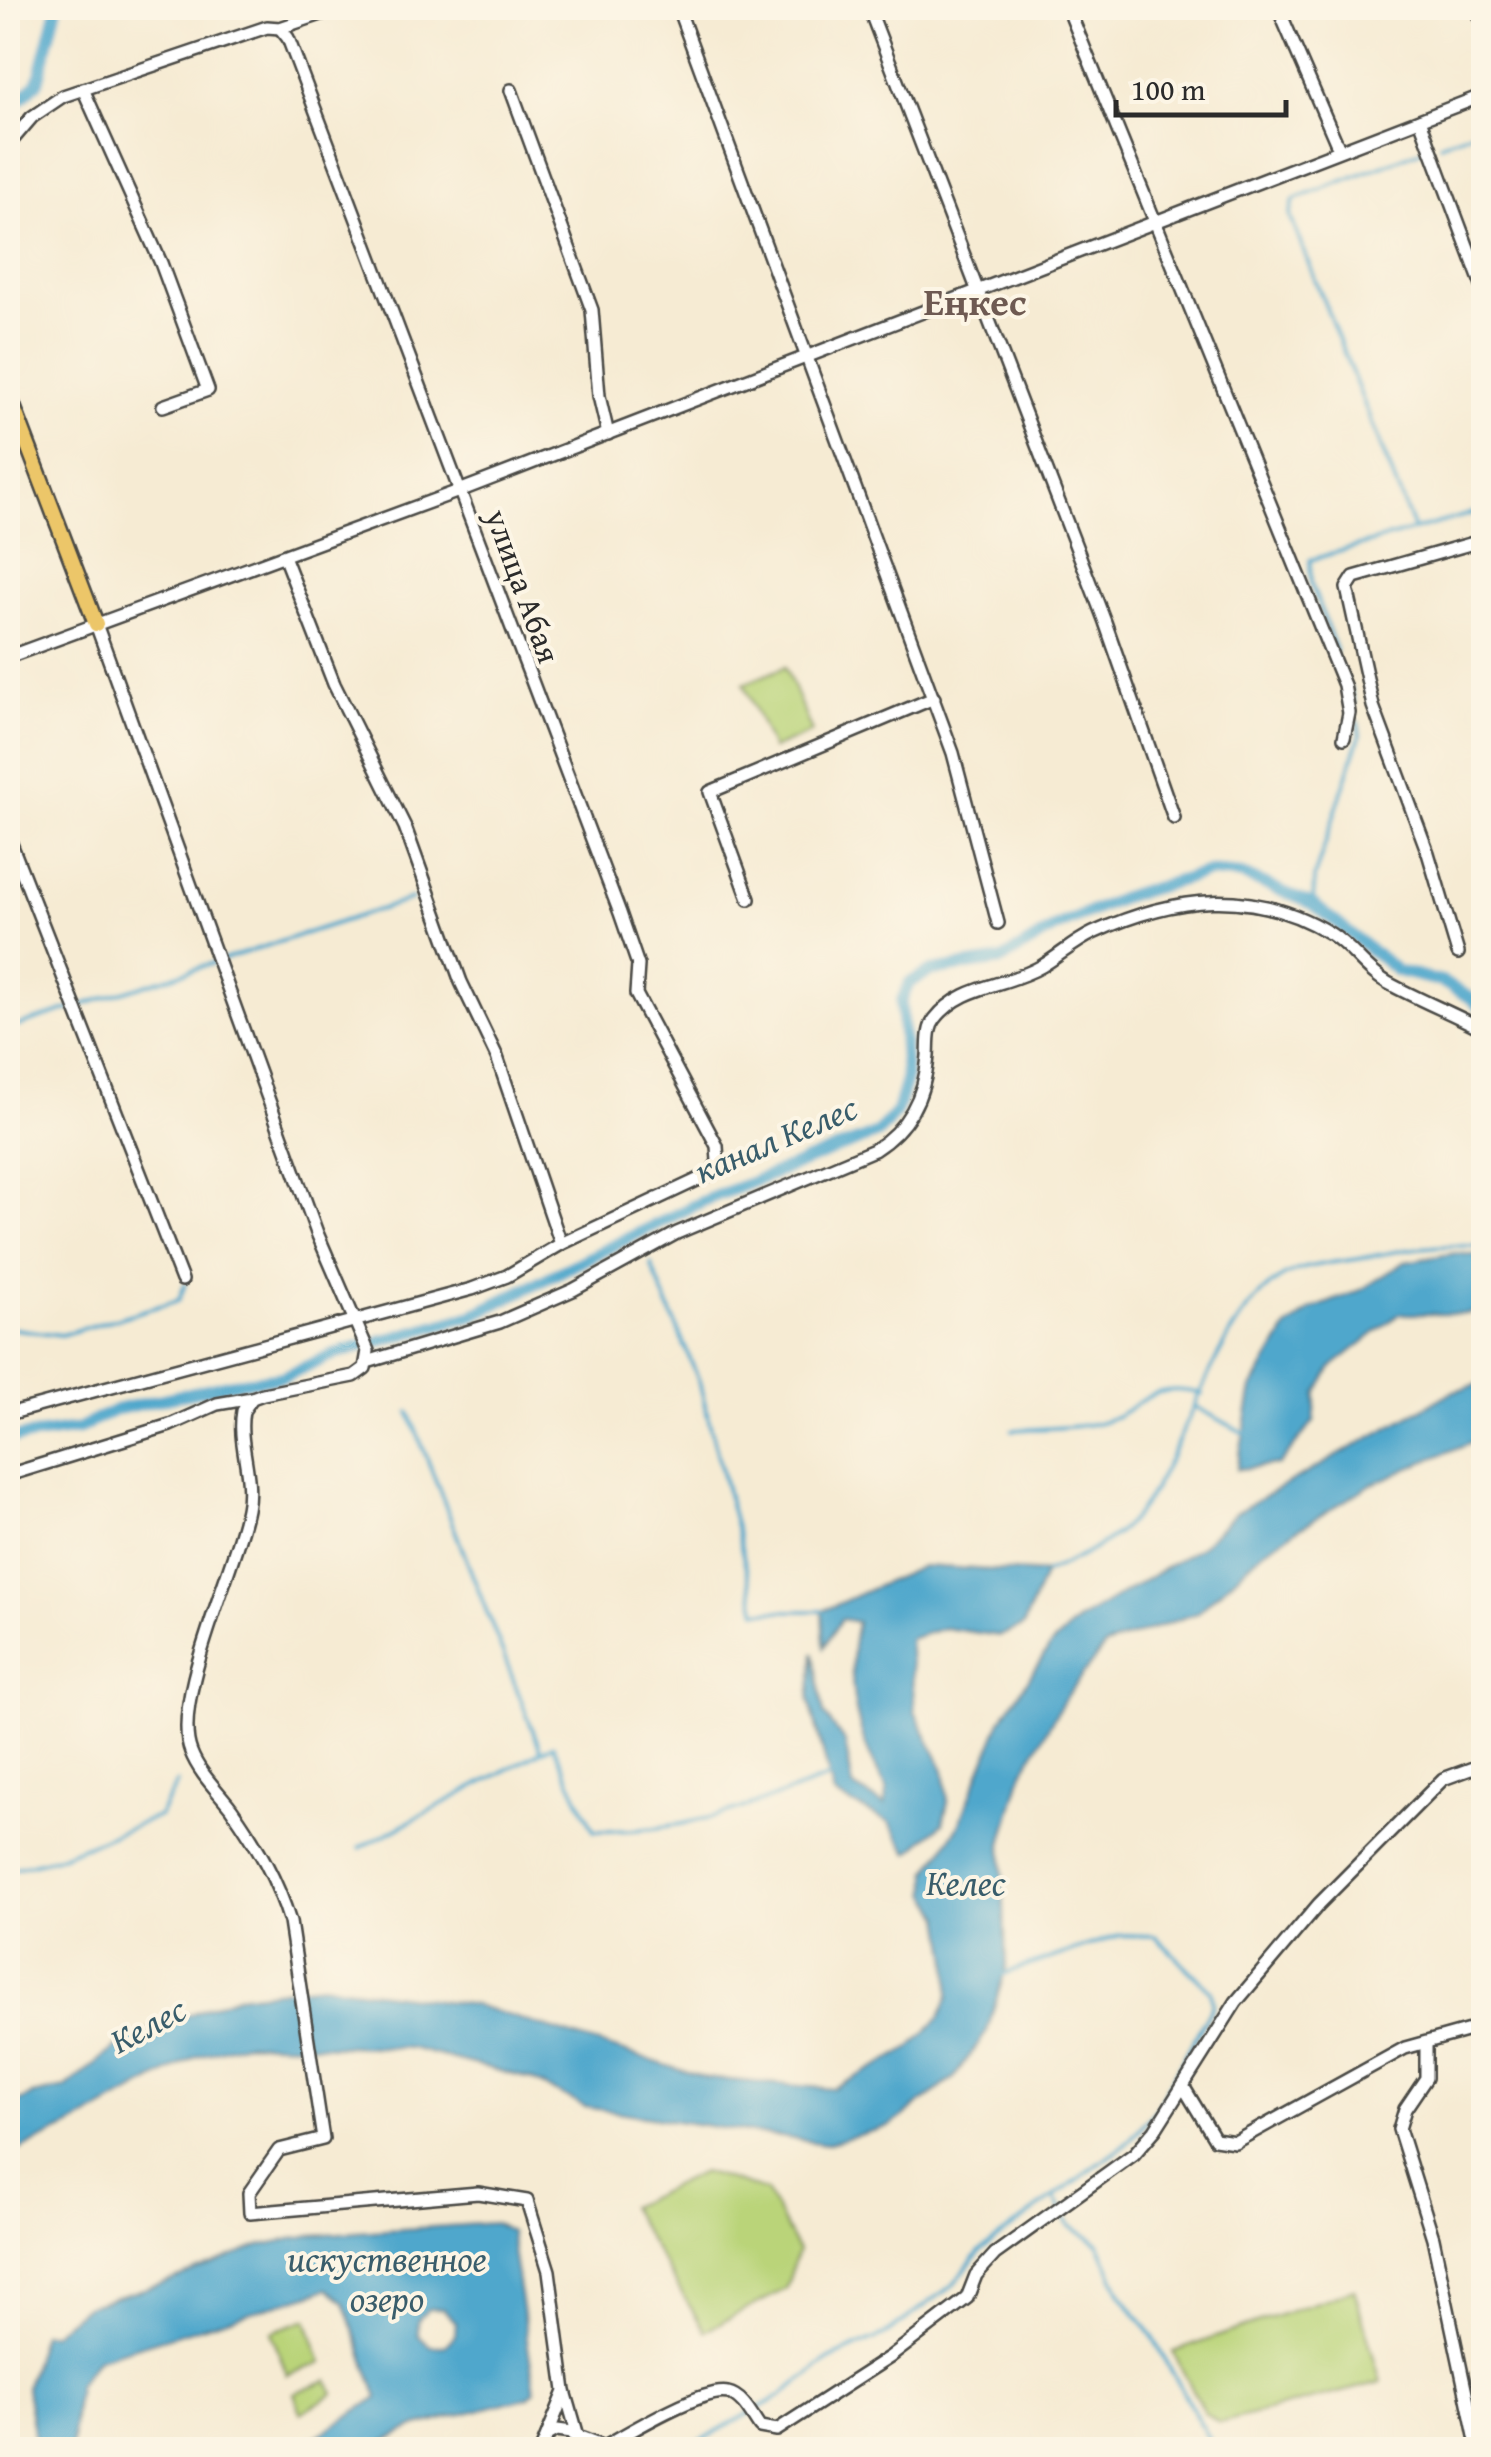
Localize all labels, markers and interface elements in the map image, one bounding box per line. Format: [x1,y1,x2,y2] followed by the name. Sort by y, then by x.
[1116,55,1286,117] scale bar
[1131,67,1206,111] text: 100 m
[924,273,1026,329] district label: Еңкес
[474,501,573,669] street label: улица Абая
[687,1081,866,1196] water label: канал Келес
[926,1857,1007,1908] water label: Келес
[101,1983,196,2066] water label: Келес
[287,2233,487,2324] water label: искуственное озеро

